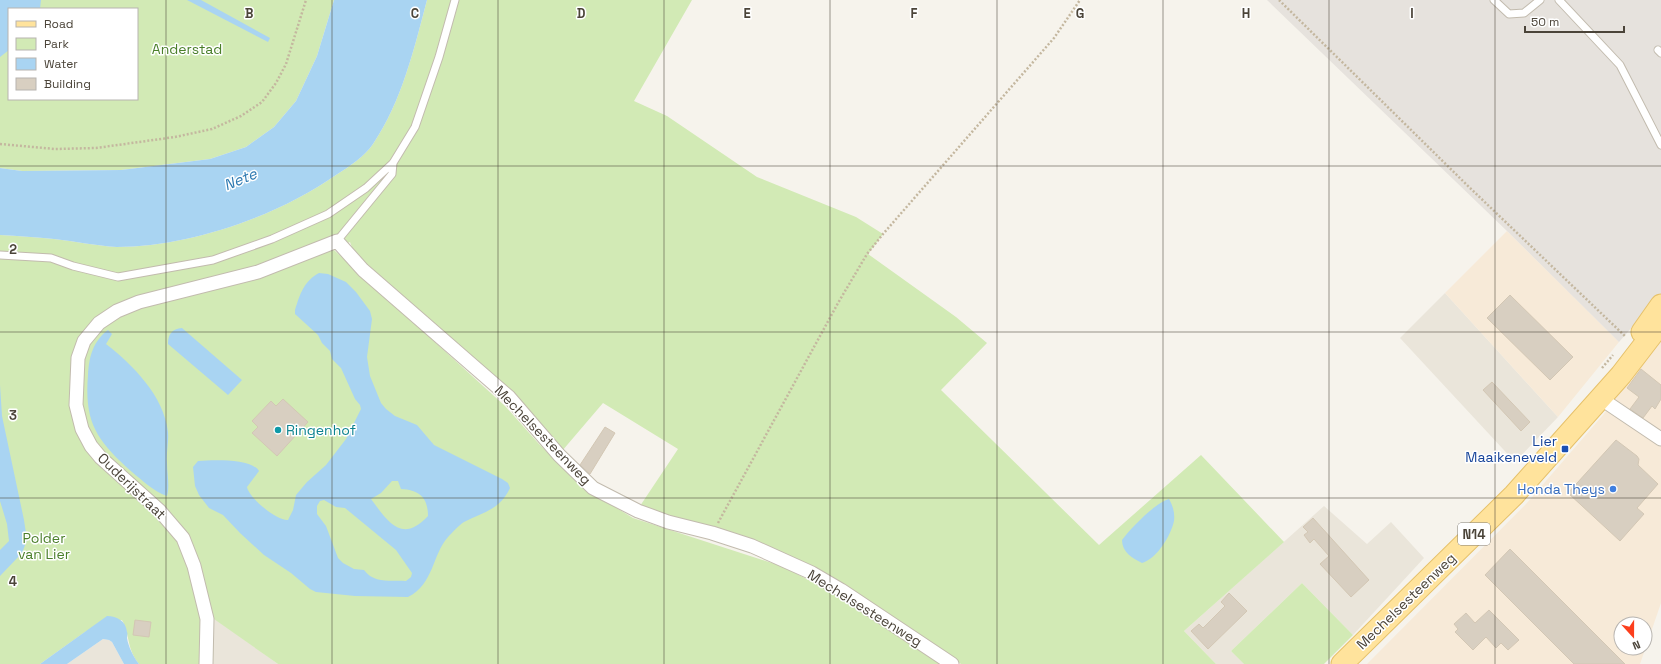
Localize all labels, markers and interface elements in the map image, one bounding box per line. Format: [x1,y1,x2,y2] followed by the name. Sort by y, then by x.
[245,5,254,22] text: B
[411,5,419,22] text: C
[577,5,586,22] text: D
[743,5,751,22] text: E
[911,5,918,22] text: F
[1076,5,1084,22] text: G
[1242,5,1250,22] text: H
[1410,5,1414,22] text: I
[8,8,138,100] legend
[1525,8,1624,34] scale bar
[1531,14,1559,30] text: 50 m
[44,16,73,32] text: Road
[44,36,69,52] text: Park
[152,40,222,58] park label: Anderstad
[44,56,78,72] text: Water
[44,76,91,92] text: Building
[221,163,260,194] water label: Nete
[9,241,17,258] text: 2
[491,381,595,489] street label: Mechelsesteenweg
[9,407,17,424] text: 3
[286,421,356,439] place label: Ringenhof
[273,425,283,435] marker: Ringenhof
[1465,432,1557,466] place label: Lier Maaikeneveld
[1560,444,1570,454] marker: Lier Maaikeneveld
[94,449,170,523] street label: Ouderijstraat
[1517,480,1605,498] place label: Honda Theys
[1608,484,1618,494] marker: Honda Theys
[1458,523,1490,545] road number: N14
[18,529,70,563] park label: Polder van Lier
[1352,549,1460,653] street label: Mechelsesteenweg
[804,566,926,650] street label: Mechelsesteenweg
[9,573,17,590] text: 4
[1613,616,1653,656] north arrow
[1631,637,1643,653] text: N

